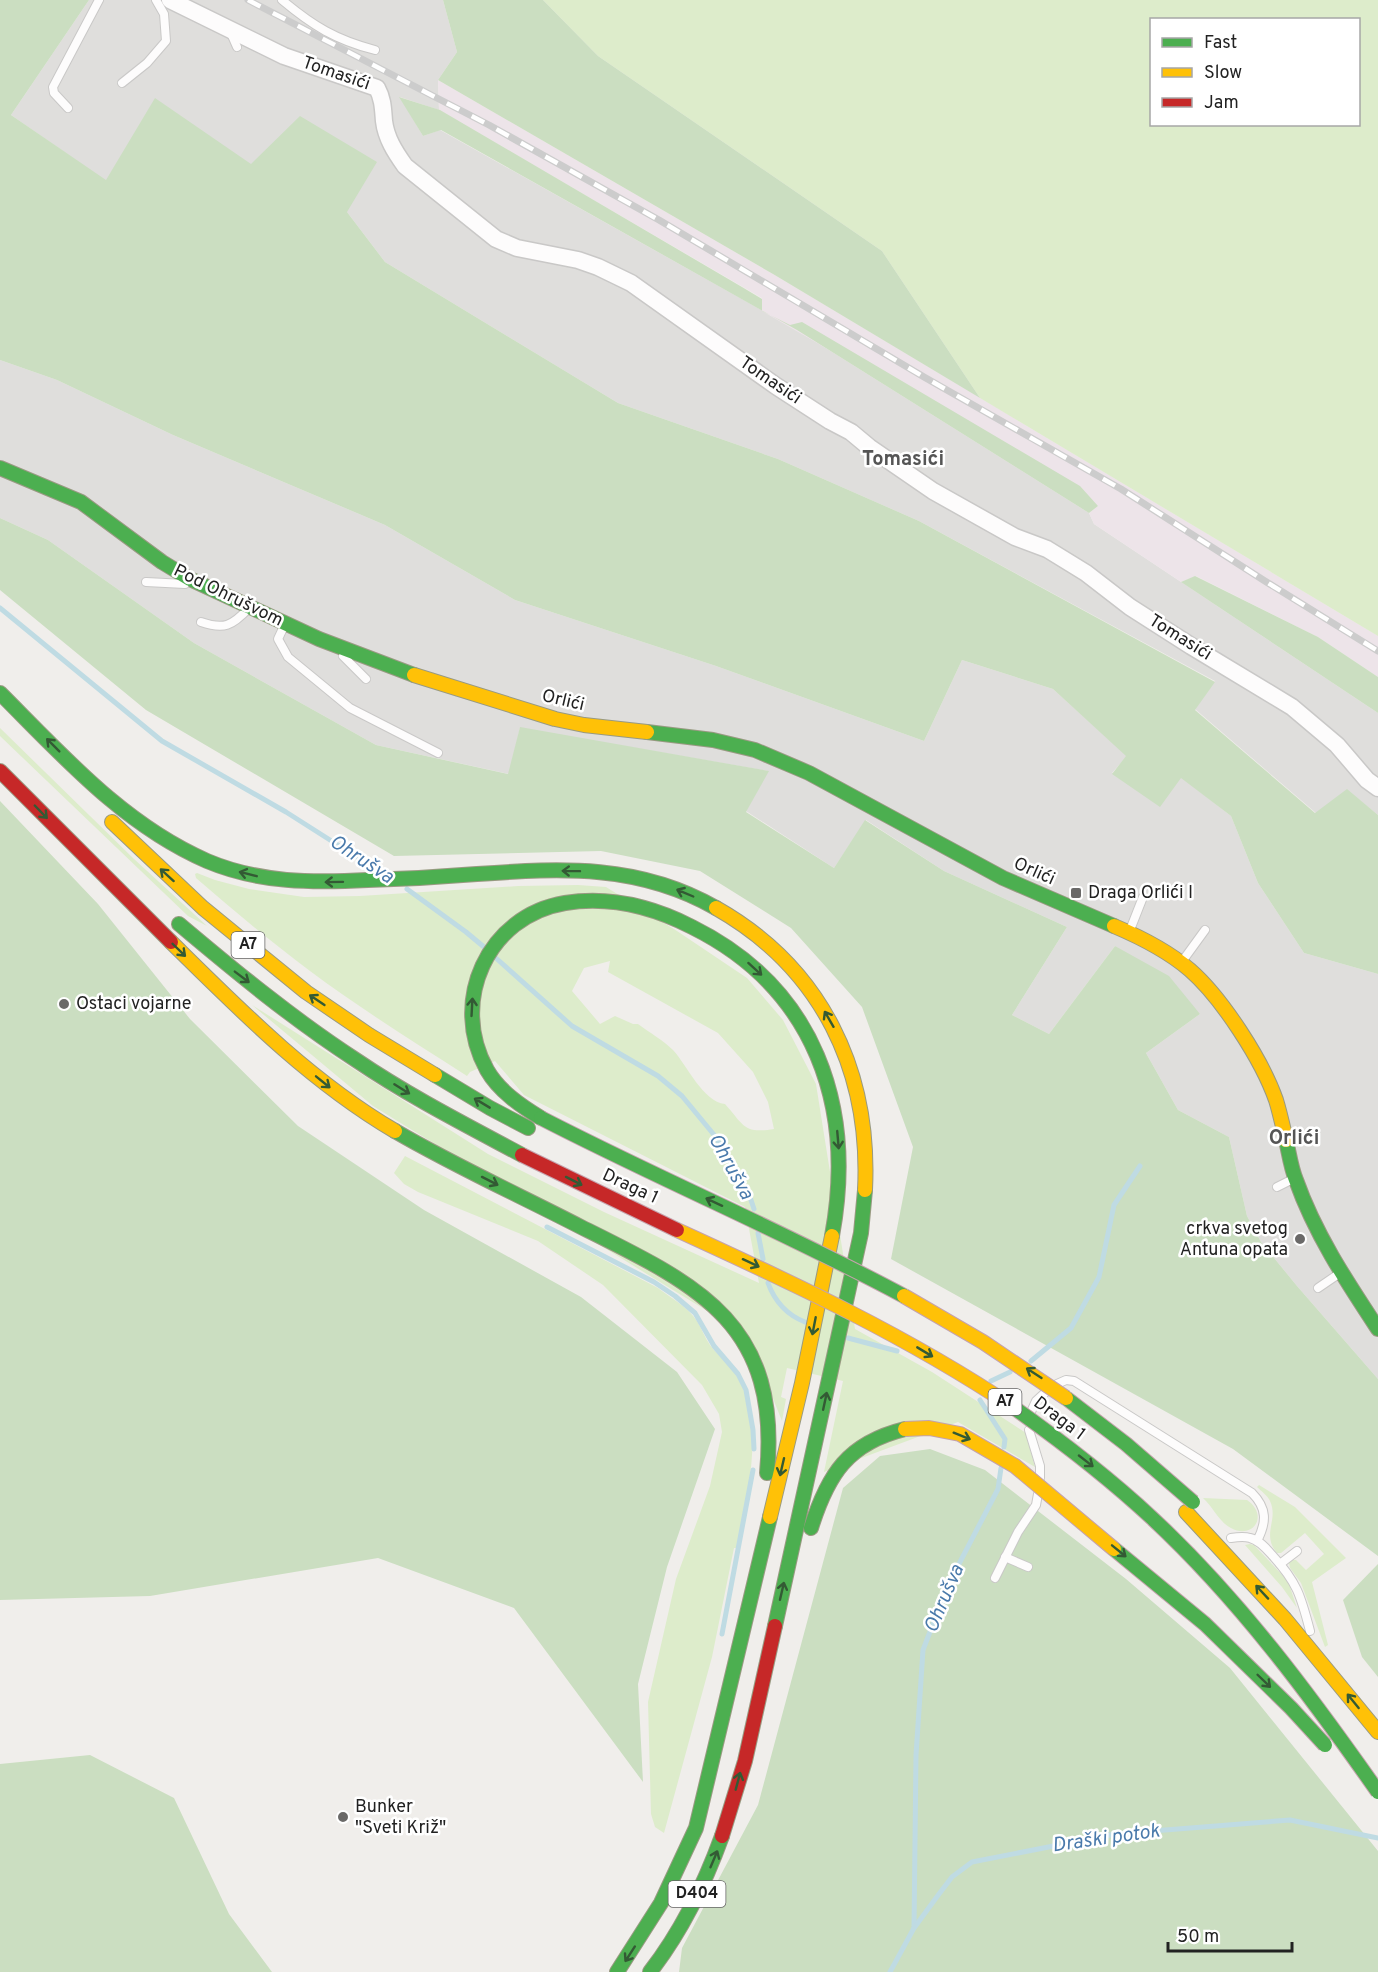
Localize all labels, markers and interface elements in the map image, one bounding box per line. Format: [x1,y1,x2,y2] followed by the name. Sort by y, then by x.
[1150,18,1360,126] legend
[1204,32,1237,55] text: Fast
[299,52,373,96] street label: Tomasići
[1204,62,1242,85] text: Slow
[1204,92,1239,115] text: Jam
[734,352,806,410] street label: Tomasići
[862,447,944,473] district label: Tomasići
[169,560,287,632] street label: Pod Ohrušvom
[1144,610,1216,666] street label: Tomasići
[539,685,587,717] street label: Orlići
[46,738,61,753] one-way arrow
[34,805,49,820] one-way arrow
[324,830,399,891] water label: Ohrušva
[1010,853,1058,891] street label: Orlići
[561,865,581,877] one-way arrow
[160,868,175,882] one-way arrow
[238,868,257,880] one-way arrow
[325,876,345,887] one-way arrow
[1088,882,1193,905] place label: Draga Orlići I
[1069,886,1083,900] marker: Draga Orlići I
[676,887,694,898] one-way arrow
[232,932,264,958] road number: A7
[172,943,187,957] one-way arrow
[747,962,762,976] one-way arrow
[234,971,250,984] one-way arrow
[76,993,192,1016] place label: Ostaci vojarne
[309,994,325,1006] one-way arrow
[57,997,71,1011] marker: Ostaci vojarne
[467,998,478,1018] one-way arrow
[823,1011,835,1028] one-way arrow
[315,1075,331,1088] one-way arrow
[393,1083,410,1095] one-way arrow
[474,1096,491,1108] one-way arrow
[1269,1126,1319,1152] district label: Orlići
[701,1129,759,1205] water label: Ohrušva
[833,1129,844,1149] one-way arrow
[598,1164,662,1210] street label: Draga 1
[565,1175,583,1187] one-way arrow
[481,1176,499,1187] one-way arrow
[706,1196,724,1208] one-way arrow
[1180,1218,1288,1262] place label: crkva svetog Antuna opata
[1293,1232,1307,1246] marker: crkva svetog Antuna opata
[741,1258,759,1270] one-way arrow
[808,1315,819,1335] one-way arrow
[916,1346,933,1358] one-way arrow
[1025,1367,1042,1380] one-way arrow
[988,1389,1022,1415] road number: A7
[820,1392,831,1411] one-way arrow
[1028,1392,1090,1446] street label: Draga 1
[952,1431,971,1442] one-way arrow
[1077,1455,1093,1468] one-way arrow
[776,1457,788,1476] one-way arrow
[1111,1544,1127,1557] one-way arrow
[919,1560,971,1637] water label: Ohrušva
[777,1582,789,1601] one-way arrow
[1255,1584,1269,1599] one-way arrow
[1256,1673,1271,1688] one-way arrow
[1347,1693,1360,1709] one-way arrow
[733,1772,744,1791] one-way arrow
[355,1796,446,1840] place label: Bunker "Sveti Križ"
[336,1810,350,1824] marker: Bunker "Sveti Križ"
[1051,1818,1162,1859] water label: Draški potok
[709,1850,720,1868] one-way arrow
[668,1881,726,1907] road number: D404
[1168,1915,1292,1953] scale bar
[1177,1926,1219,1949] text: 50 m
[624,1945,636,1962] one-way arrow

